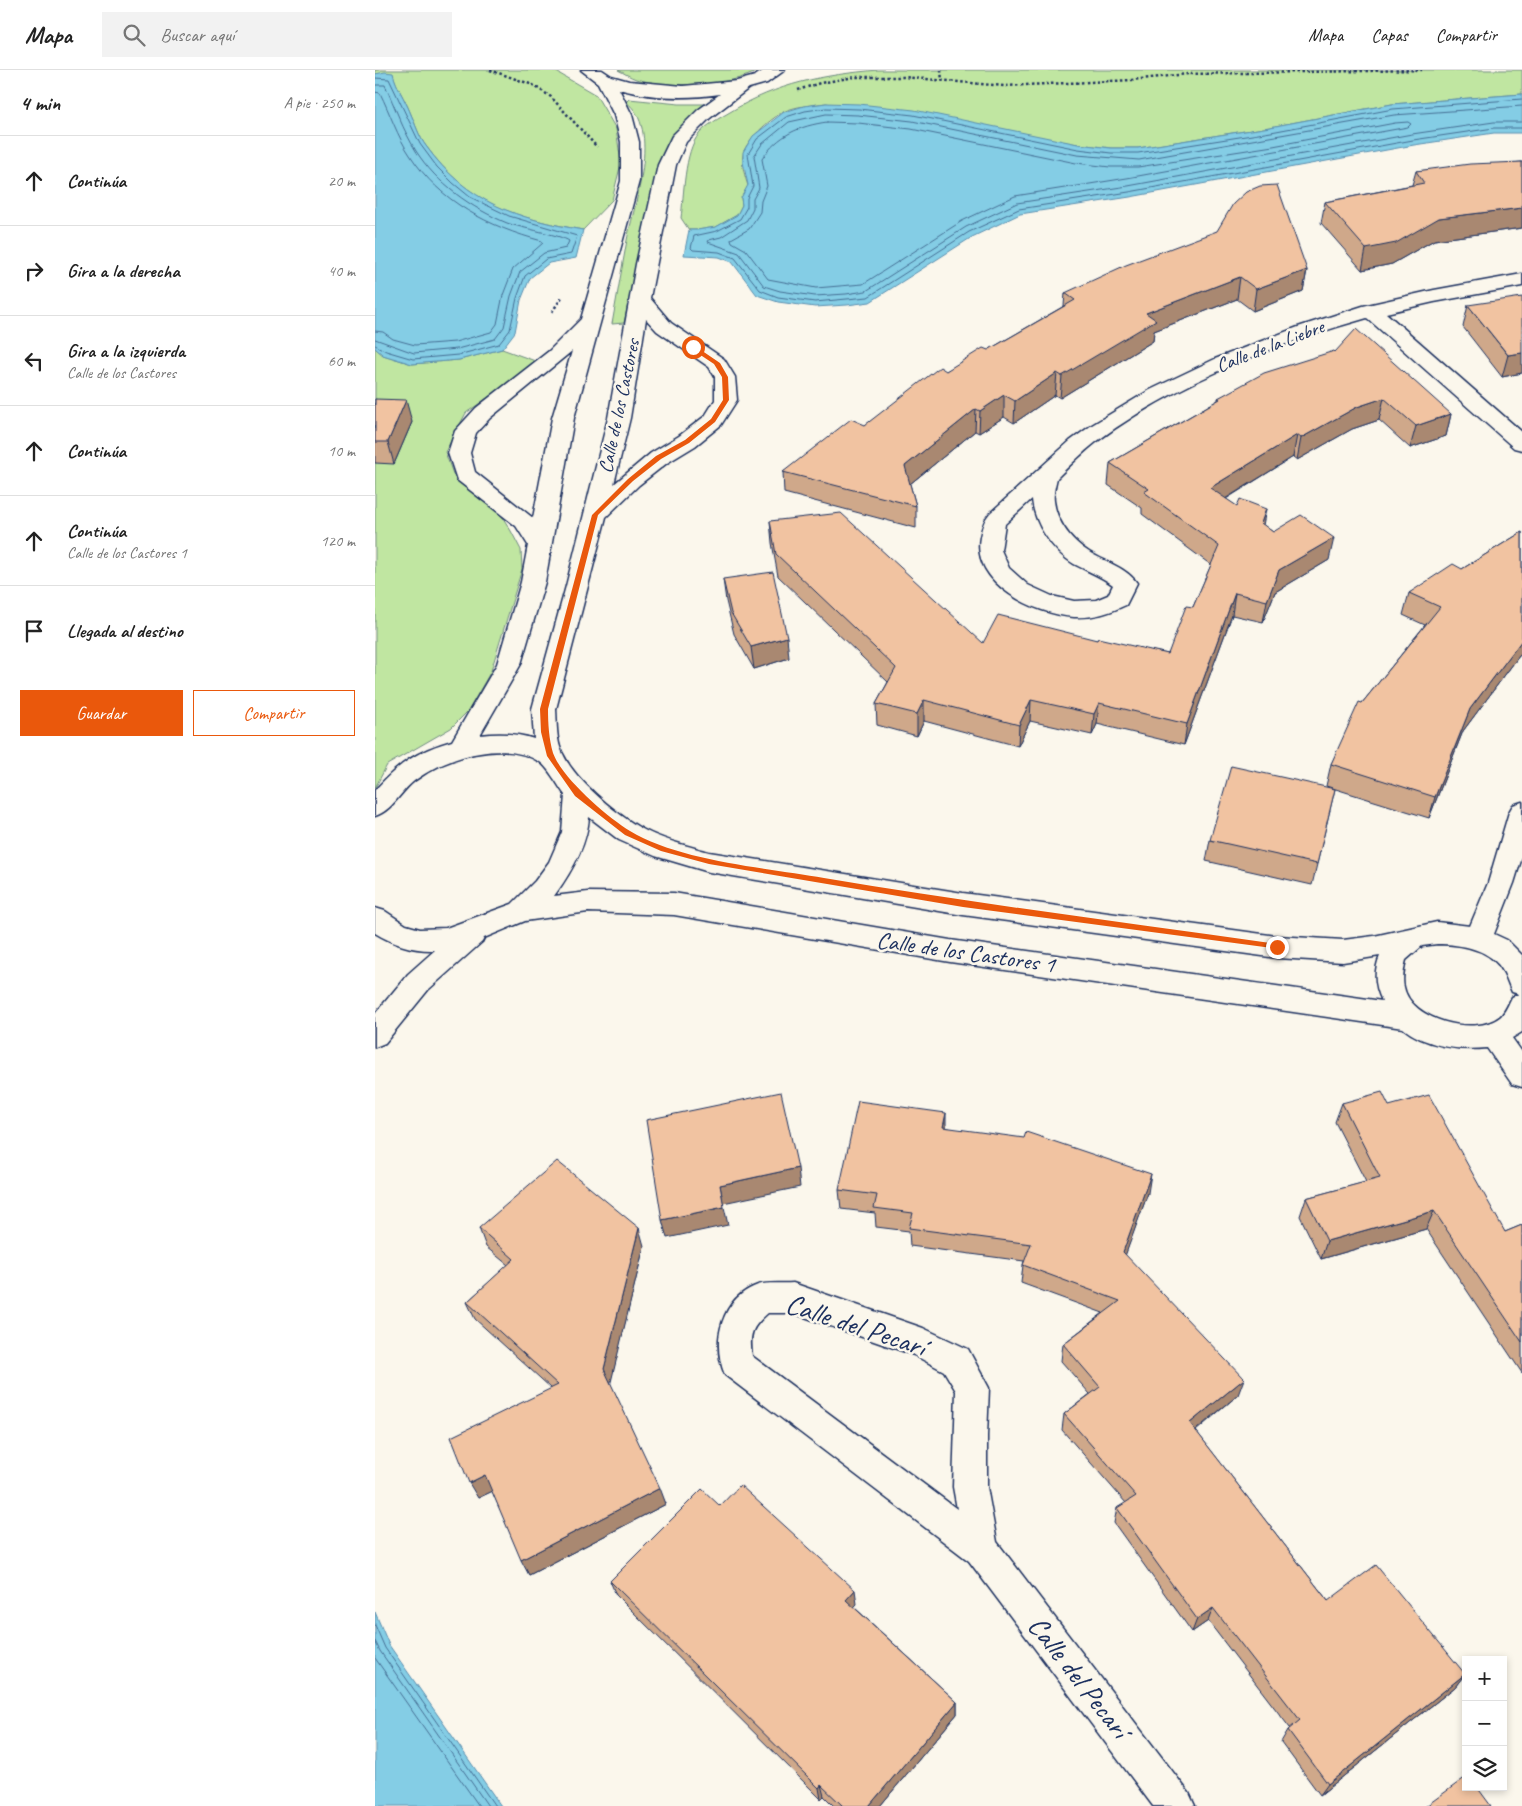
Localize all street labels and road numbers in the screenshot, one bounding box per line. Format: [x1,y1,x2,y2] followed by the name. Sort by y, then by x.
[1212,313,1329,378] street label: Calle de la Liebre
[593,335,646,475] street label: Calle de los Castores
[875,925,1058,980] street label: Calle de los Castores 1
[781,1285,936,1367] street label: Calle del Pecarí
[1020,1608,1142,1750] street label: Calle del Pecarí

